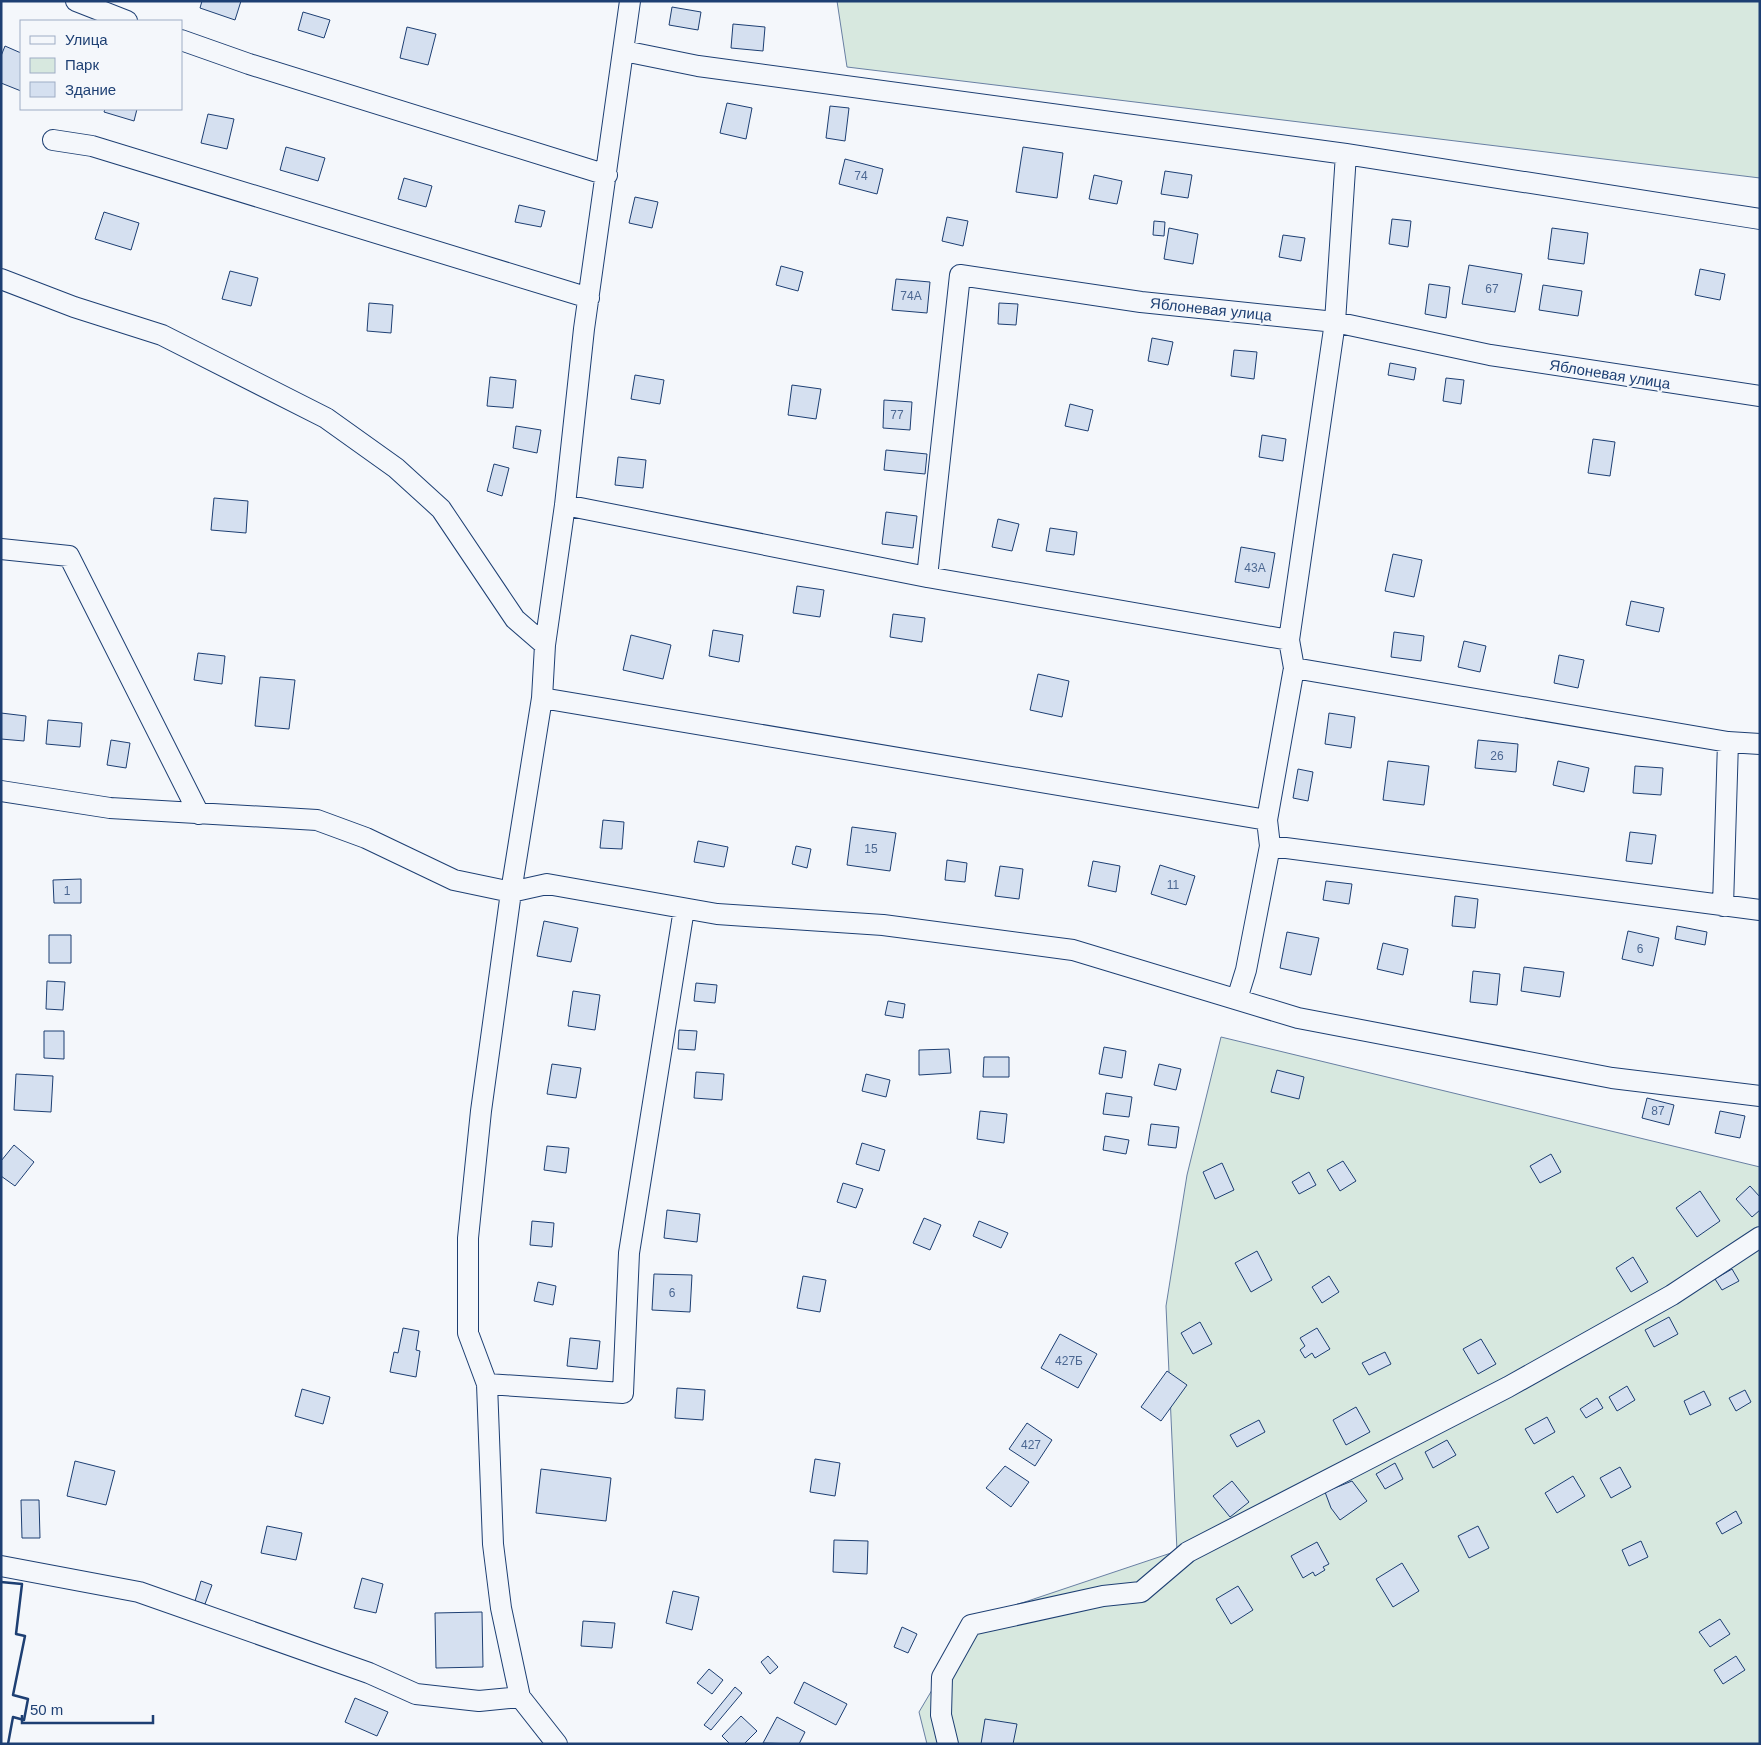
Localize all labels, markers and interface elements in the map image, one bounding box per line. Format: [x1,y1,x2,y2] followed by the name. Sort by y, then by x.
[20,20,182,110] legend
[65,31,108,48] text: Улица
[65,56,99,73] text: Парк
[65,81,116,98] text: Здание
[854,169,868,183] house number: 74
[1485,282,1499,296] house number: 67
[900,289,922,303] house number: 74А
[1149,294,1273,324] street label: Яблоневая улица
[1548,356,1672,392] street label: Яблоневая улица
[890,408,904,422] house number: 77
[1244,561,1266,575] house number: 43А
[1490,749,1504,763] house number: 26
[864,842,878,856] house number: 15
[1167,878,1180,892] house number: 11
[64,884,71,898] house number: 1
[1637,942,1644,956] house number: 6
[1651,1104,1665,1118] house number: 87
[669,1286,676,1300] house number: 6
[1055,1354,1083,1368] house number: 427Б
[1021,1438,1041,1452] house number: 427
[22,1692,154,1724] scale bar
[30,1701,63,1718] text: 50 m

